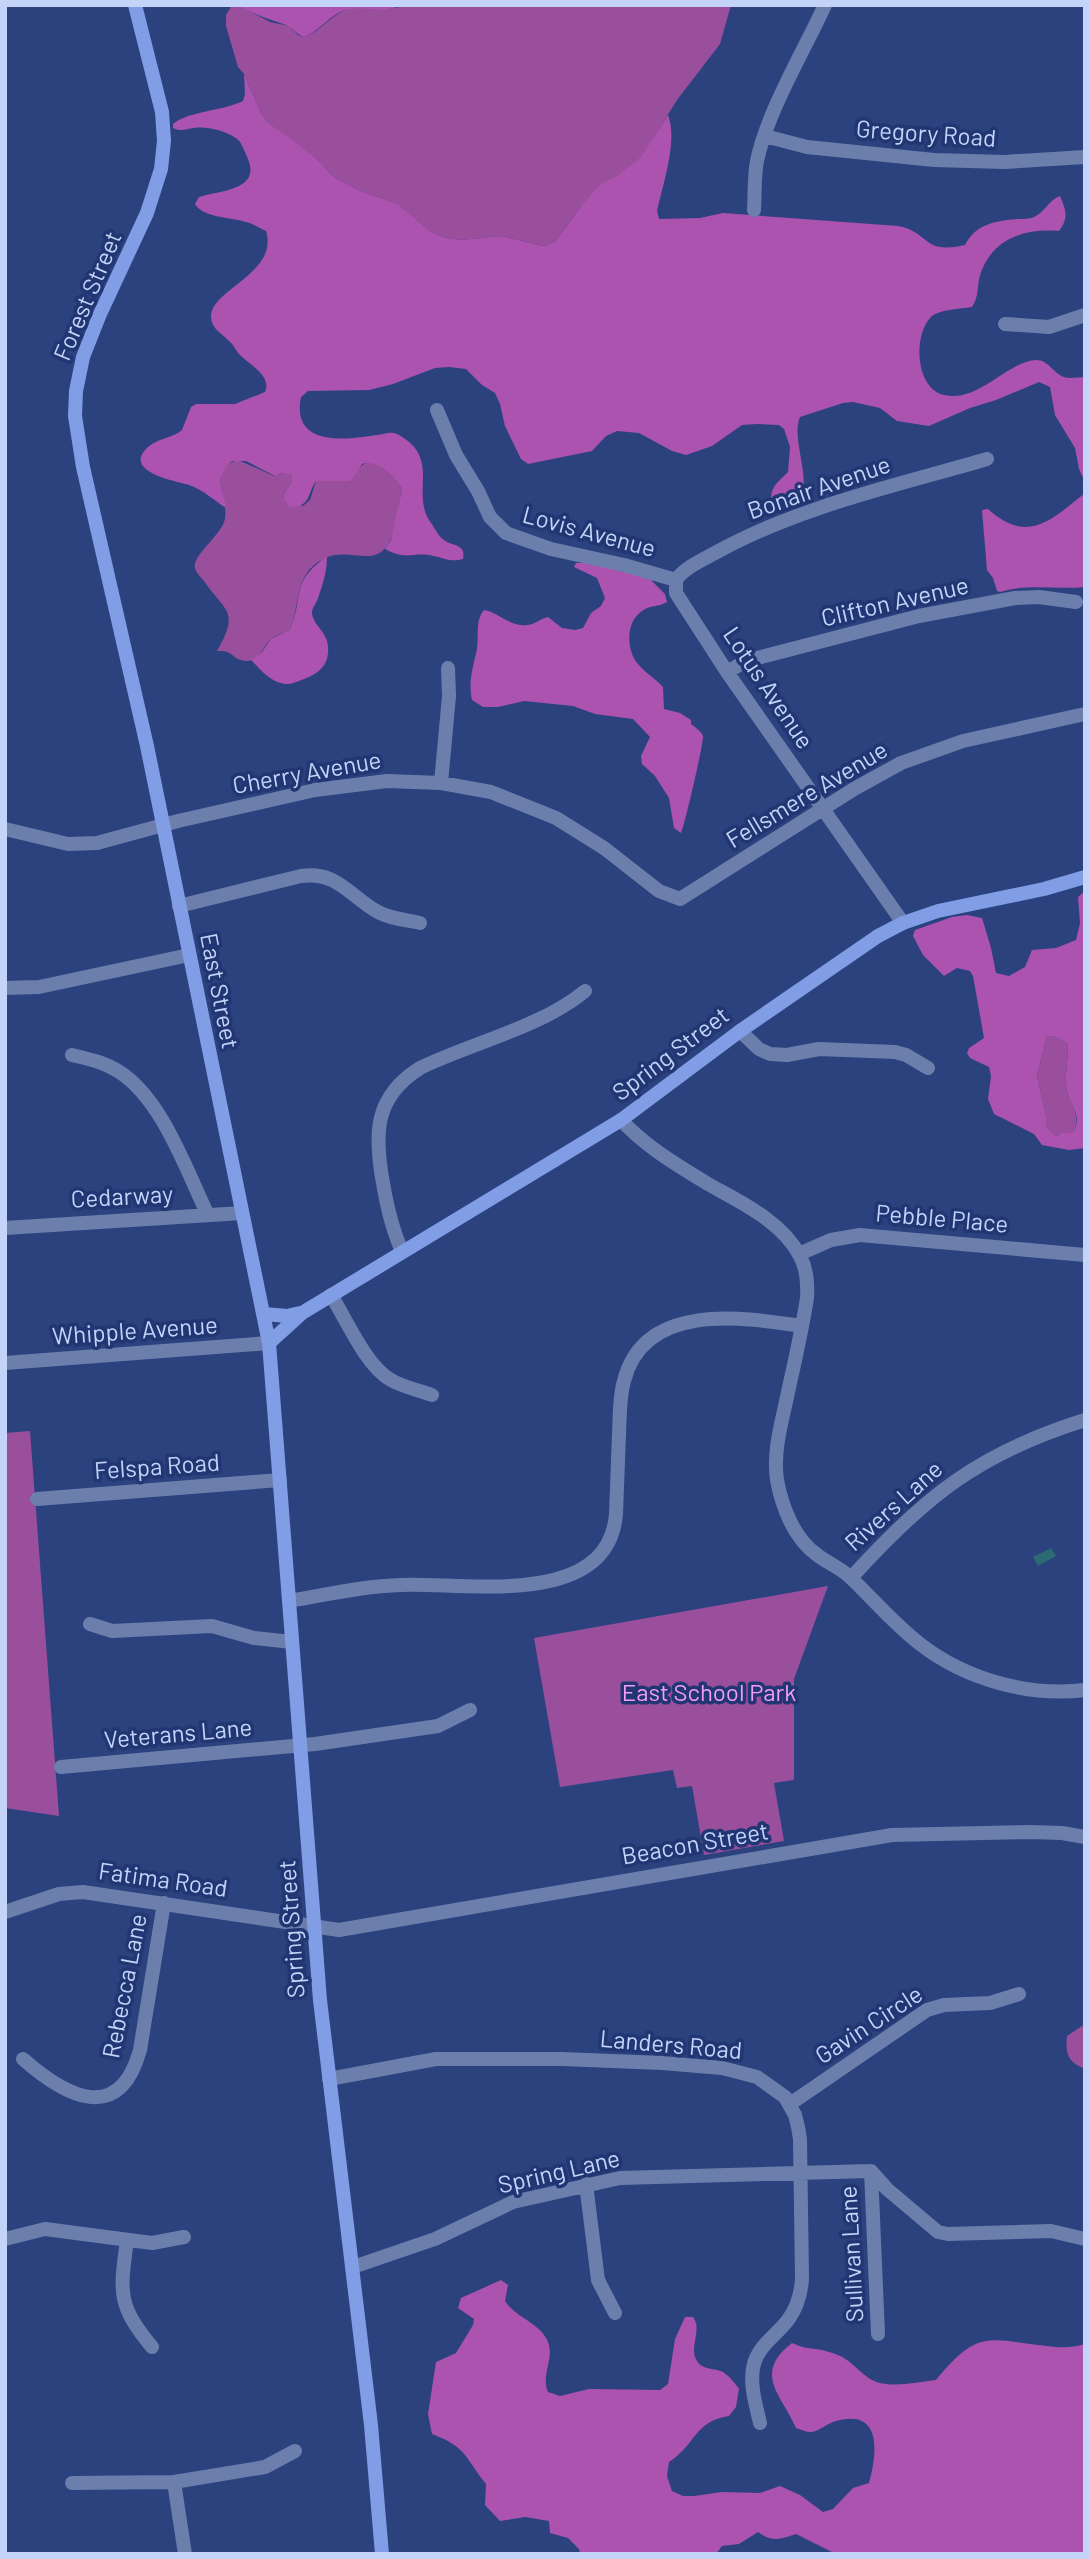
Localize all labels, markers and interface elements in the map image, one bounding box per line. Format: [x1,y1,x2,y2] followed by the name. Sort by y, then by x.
[855,113,997,152] street label: Gregory Road
[46,226,127,364] street label: Forest Street
[743,449,894,525] street label: Bonair Avenue
[520,499,659,562] street label: Lovis Avenue
[818,570,971,632] street label: Clifton Avenue
[718,621,821,754] street label: Lotus Avenue
[720,734,892,853] street label: Fellsmere Avenue
[230,744,383,799] street label: Cherry Avenue
[195,930,246,1051] street label: East Street
[606,1000,734,1106] street label: Spring Street
[70,1178,174,1213] street label: Cedarway
[875,1197,1010,1238] street label: Pebble Place
[51,1309,219,1350] street label: Whipple Avenue
[93,1447,221,1484] street label: Felspa Road
[838,1454,948,1556] street label: Rivers Lane
[622,1677,796,1706] park label: East School Park
[103,1712,253,1753] street label: Veterans Lane
[619,1815,770,1870] street label: Beacon Street
[97,1855,230,1902] street label: Fatima Road
[271,1859,310,1999] street label: Spring Street
[95,1911,152,2060] street label: Rebecca Lane
[809,1978,927,2069] street label: Gavin Circle
[599,2023,743,2064] street label: Landers Road
[495,2142,622,2199] street label: Spring Lane
[832,2185,869,2323] street label: Sullivan Lane

